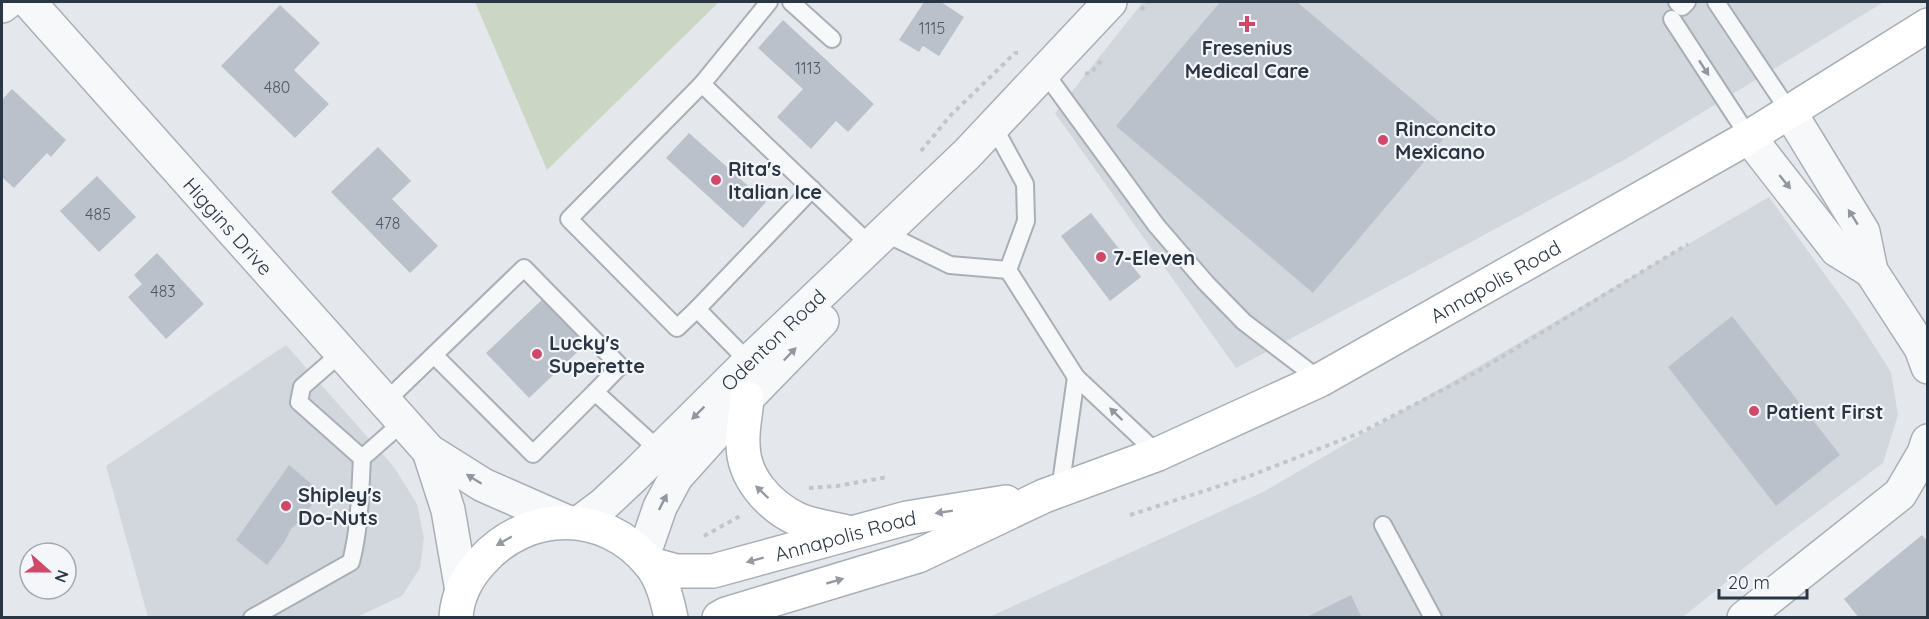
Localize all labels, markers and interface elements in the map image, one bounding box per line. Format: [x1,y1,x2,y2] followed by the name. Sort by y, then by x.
[1238,15,1256,33] marker: Fresenius Medical Care
[919,18,945,38] house number: 1115
[1185,35,1309,83] place label: Fresenius Medical Care
[795,58,821,78] house number: 1113
[1698,60,1709,76] one-way arrow
[264,77,290,97] house number: 480
[1395,116,1496,164] place label: Rinconcito Mexicano
[1376,133,1390,147] marker: Rinconcito Mexicano
[728,156,822,204] place label: Rita's Italian Ice
[178,172,279,280] street label: Higgins Drive
[709,173,723,187] marker: Rita's Italian Ice
[1779,175,1791,190] one-way arrow
[85,204,111,224] house number: 485
[1848,208,1859,225] one-way arrow
[376,213,400,233] house number: 478
[1425,234,1565,328] street label: Annapolis Road
[1113,245,1195,270] place label: 7-Eleven
[1094,250,1108,264] marker: 7-Eleven
[150,281,176,301] house number: 483
[715,283,830,396] street label: Odenton Road
[549,330,645,378] place label: Lucky's Superette
[530,347,544,361] marker: Lucky's Superette
[783,347,797,362] one-way arrow
[1766,399,1883,424] place label: Patient First
[1747,404,1761,418] marker: Patient First
[691,406,705,420] one-way arrow
[1109,407,1123,421] one-way arrow
[466,474,482,485] one-way arrow
[298,482,381,530] place label: Shipley's Do-Nuts
[756,486,770,500] one-way arrow
[659,493,668,510] one-way arrow
[279,499,293,513] marker: Shipley's Do-Nuts
[772,504,918,566] street label: Annapolis Road
[935,508,954,517] one-way arrow
[495,536,512,546] one-way arrow
[18,541,78,601] north arrow
[746,555,764,565] one-way arrow
[1719,562,1808,600] scale bar
[51,567,73,585] text: N
[1728,571,1770,594] text: 20 m
[826,576,844,585] one-way arrow

